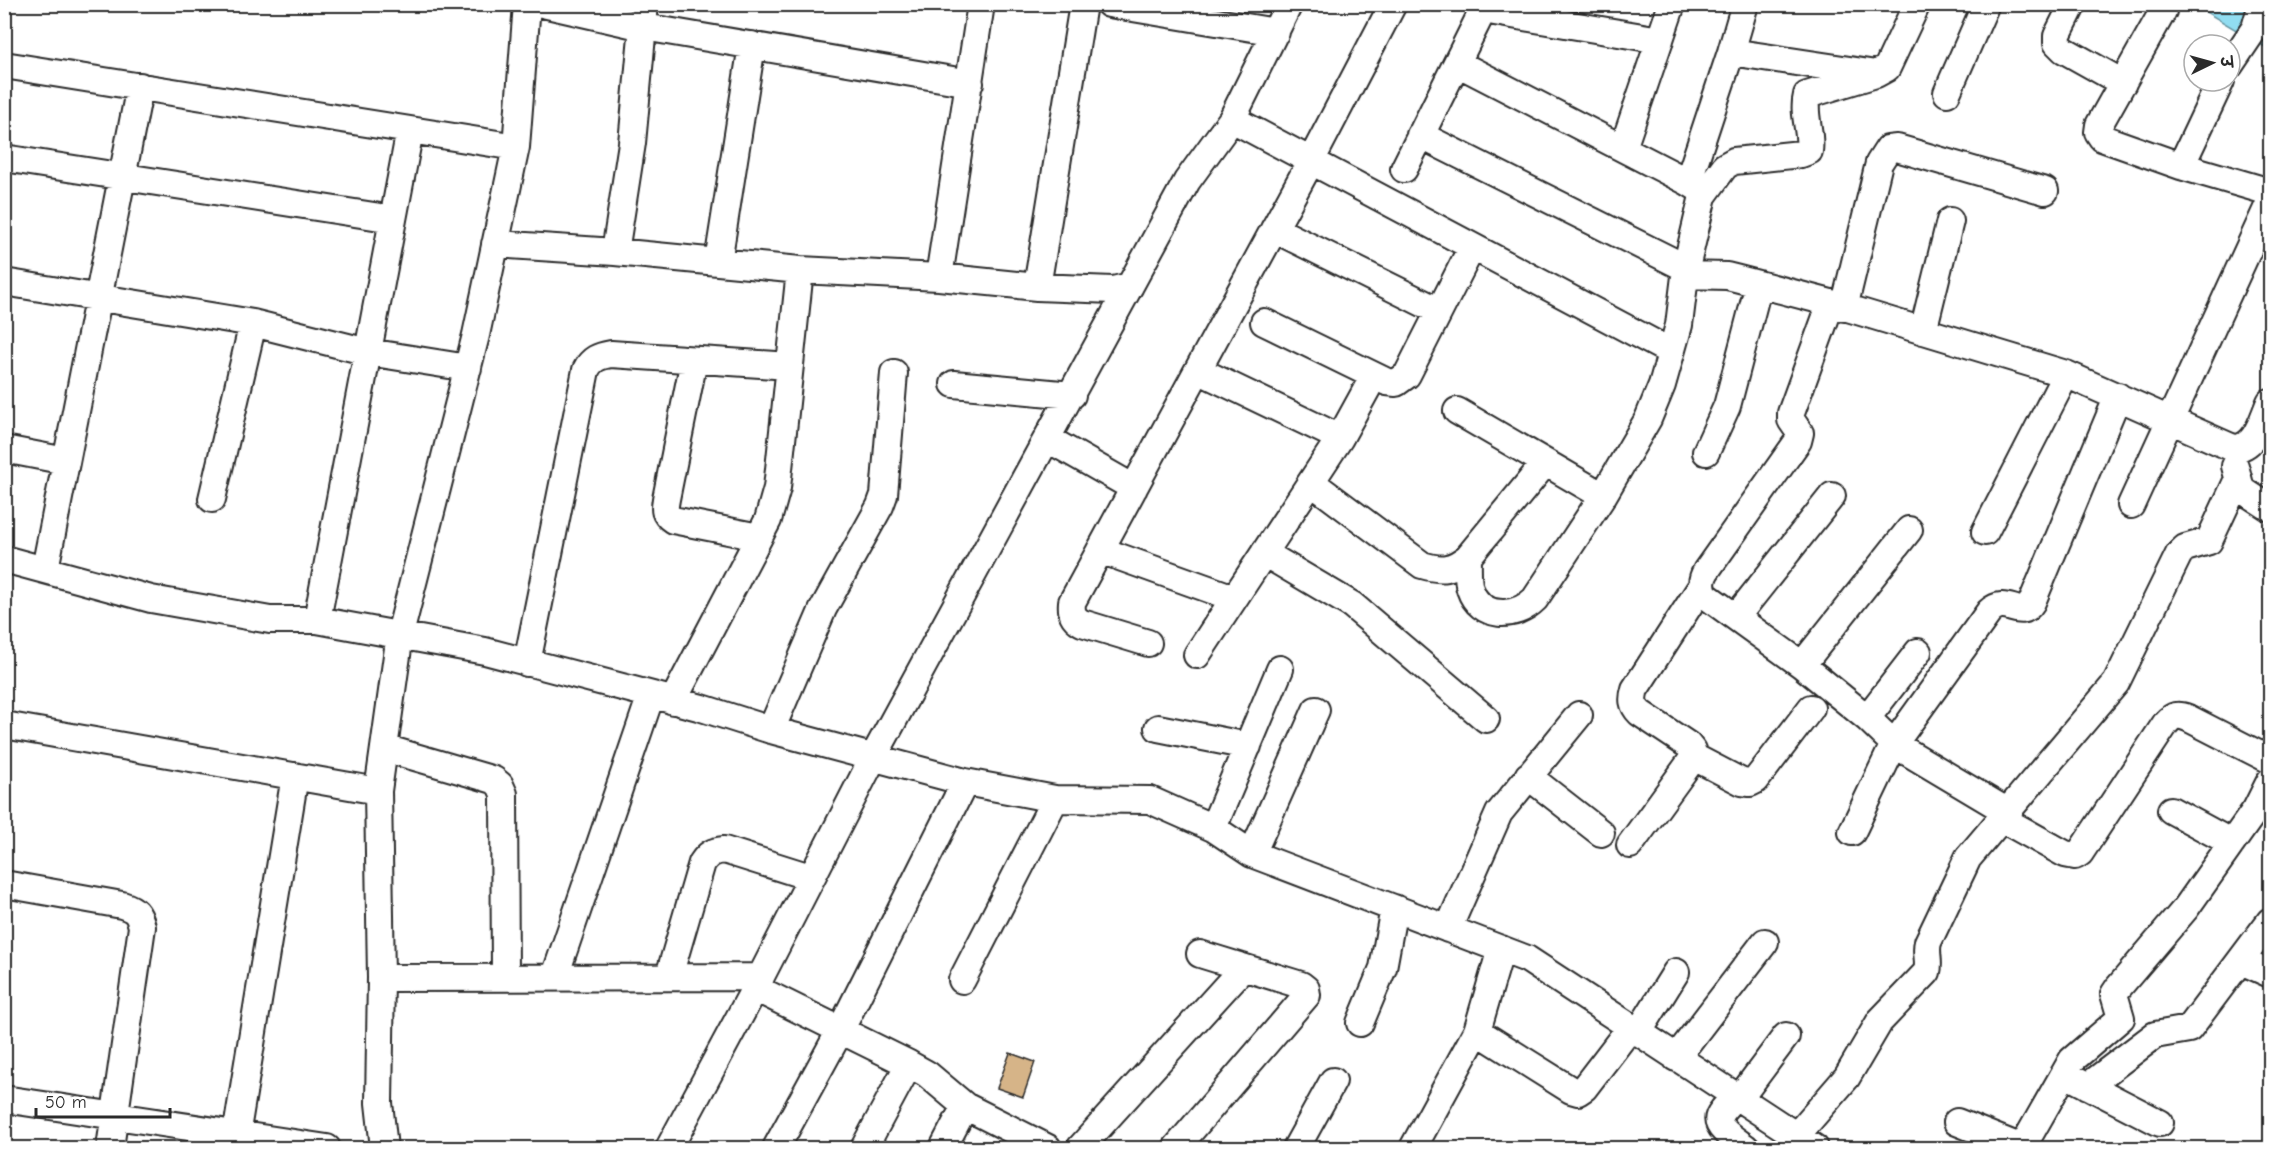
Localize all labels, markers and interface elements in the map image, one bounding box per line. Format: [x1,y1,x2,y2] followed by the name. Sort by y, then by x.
[2182,33,2242,93] north arrow
[2216,54,2235,69] text: उ
[36,1081,170,1119] scale bar
[45,1092,87,1113] text: 50 m

